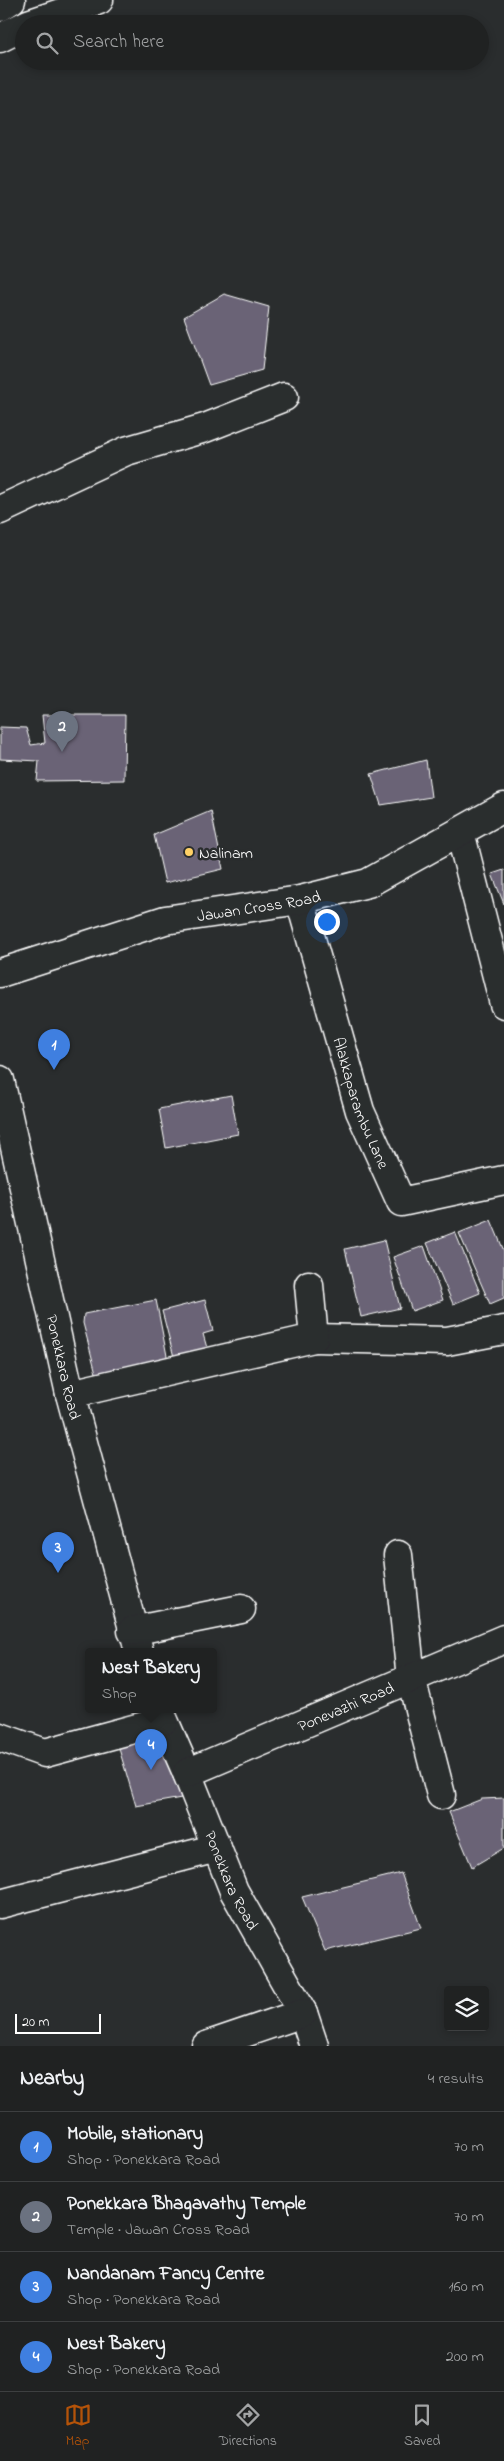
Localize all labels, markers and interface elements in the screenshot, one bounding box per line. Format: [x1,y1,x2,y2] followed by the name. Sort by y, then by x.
[15,15,489,70] search box
[33,29,61,57] icon: search
[73,29,164,56] text: Search here
[46,711,78,752] pin: 2
[199,842,253,866] place label: Nalinam
[183,846,195,858] marker: Nalinam
[196,885,323,929] street label: Jawan Cross Road
[314,909,340,935] your location
[38,1029,70,1070] pin: 1
[326,1035,395,1174] street label: Alakkaparambu Lane
[39,1313,86,1422] street label: Ponekkara Road
[42,1532,74,1573] pin: 3
[85,1648,217,1713] popup
[102,1655,200,1682] text: Nest Bakery
[294,1677,398,1739] street label: Ponevazhi Road
[102,1682,137,1706] text: Shop
[135,1729,167,1770] pin: 4
[197,1828,264,1935] street label: Ponekkara Road
[444,1986,489,2031] map controls
[444,1986,489,2031] button: layers
[15,2011,101,2034] scale bar
[22,2012,49,2033] text: 20 m
[20,2064,84,2094] text: Nearby
[428,2067,484,2091] text: 4 results
[67,2121,203,2148] text: Mobile, stationary
[33,2135,39,2159] text: 1
[454,2135,484,2159] text: 70 m
[67,2148,220,2172] text: Shop · Ponekkara Road
[67,2191,306,2218] text: Ponekkara Bhagavathy Temple
[32,2205,40,2229] text: 2
[454,2205,484,2229] text: 70 m
[67,2218,250,2242] text: Temple · Jawan Cross Road
[67,2261,264,2288] text: Nandanam Fancy Centre
[33,2275,39,2299] text: 3
[449,2275,484,2299] text: 160 m
[67,2288,220,2312] text: Shop · Ponekkara Road
[67,2331,165,2358] text: Nest Bakery
[33,2345,39,2369] text: 4
[446,2345,484,2369] text: 200 m
[67,2358,220,2382] text: Shop · Ponekkara Road
[64,2401,92,2452] tab: Map
[219,2401,277,2452] tab: Directions
[404,2401,440,2452] tab: Saved

